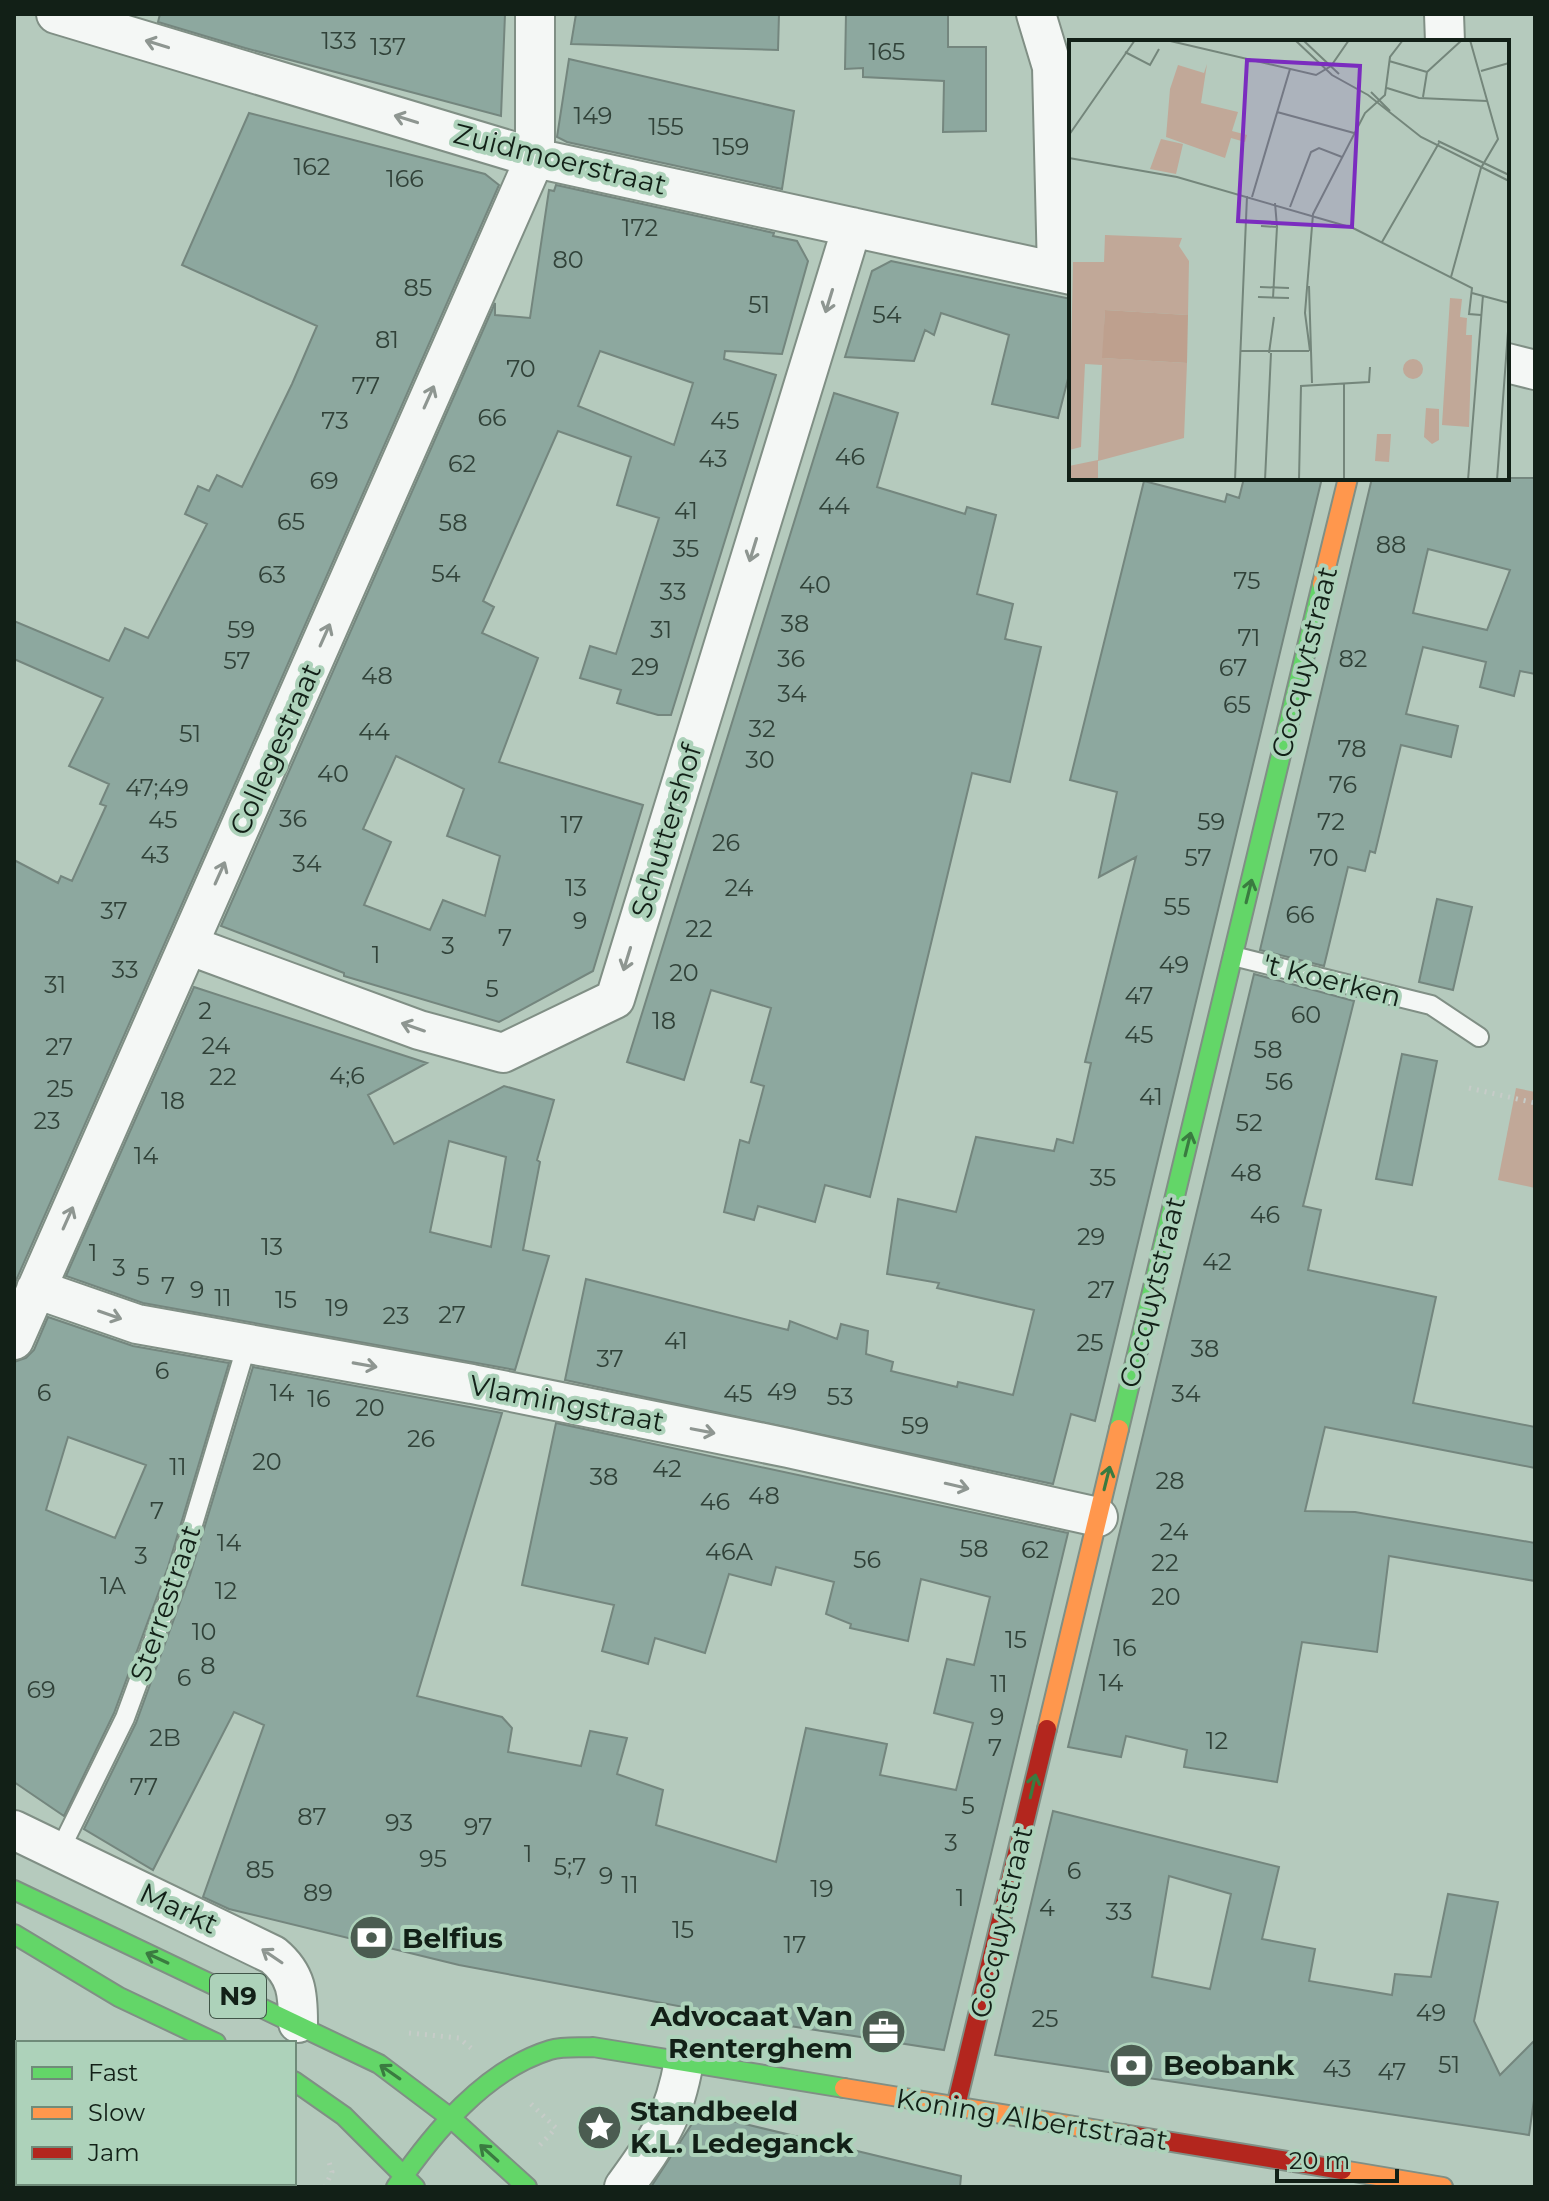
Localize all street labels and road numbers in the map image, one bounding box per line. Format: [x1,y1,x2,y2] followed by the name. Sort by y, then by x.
[450,116,670,202] street label: Zuidmoerstraat
[1264,563,1344,761] street label: Cocquytstraat
[222,658,328,840] street label: Collegestraat
[623,739,709,922] street label: Schuttershof
[1259,946,1405,1014] street label: 't Koerken
[1112,1193,1192,1391] street label: Cocquytstraat
[467,1367,667,1439] street label: Vlamingstraat
[122,1520,208,1686] street label: Sterrestraat
[962,1823,1040,2021] street label: Cocquytstraat
[134,1875,224,1941] street label: Markt
[210,1974,266,2018] road number: N9
[894,2081,1170,2157] street label: Koning Albertstraat

